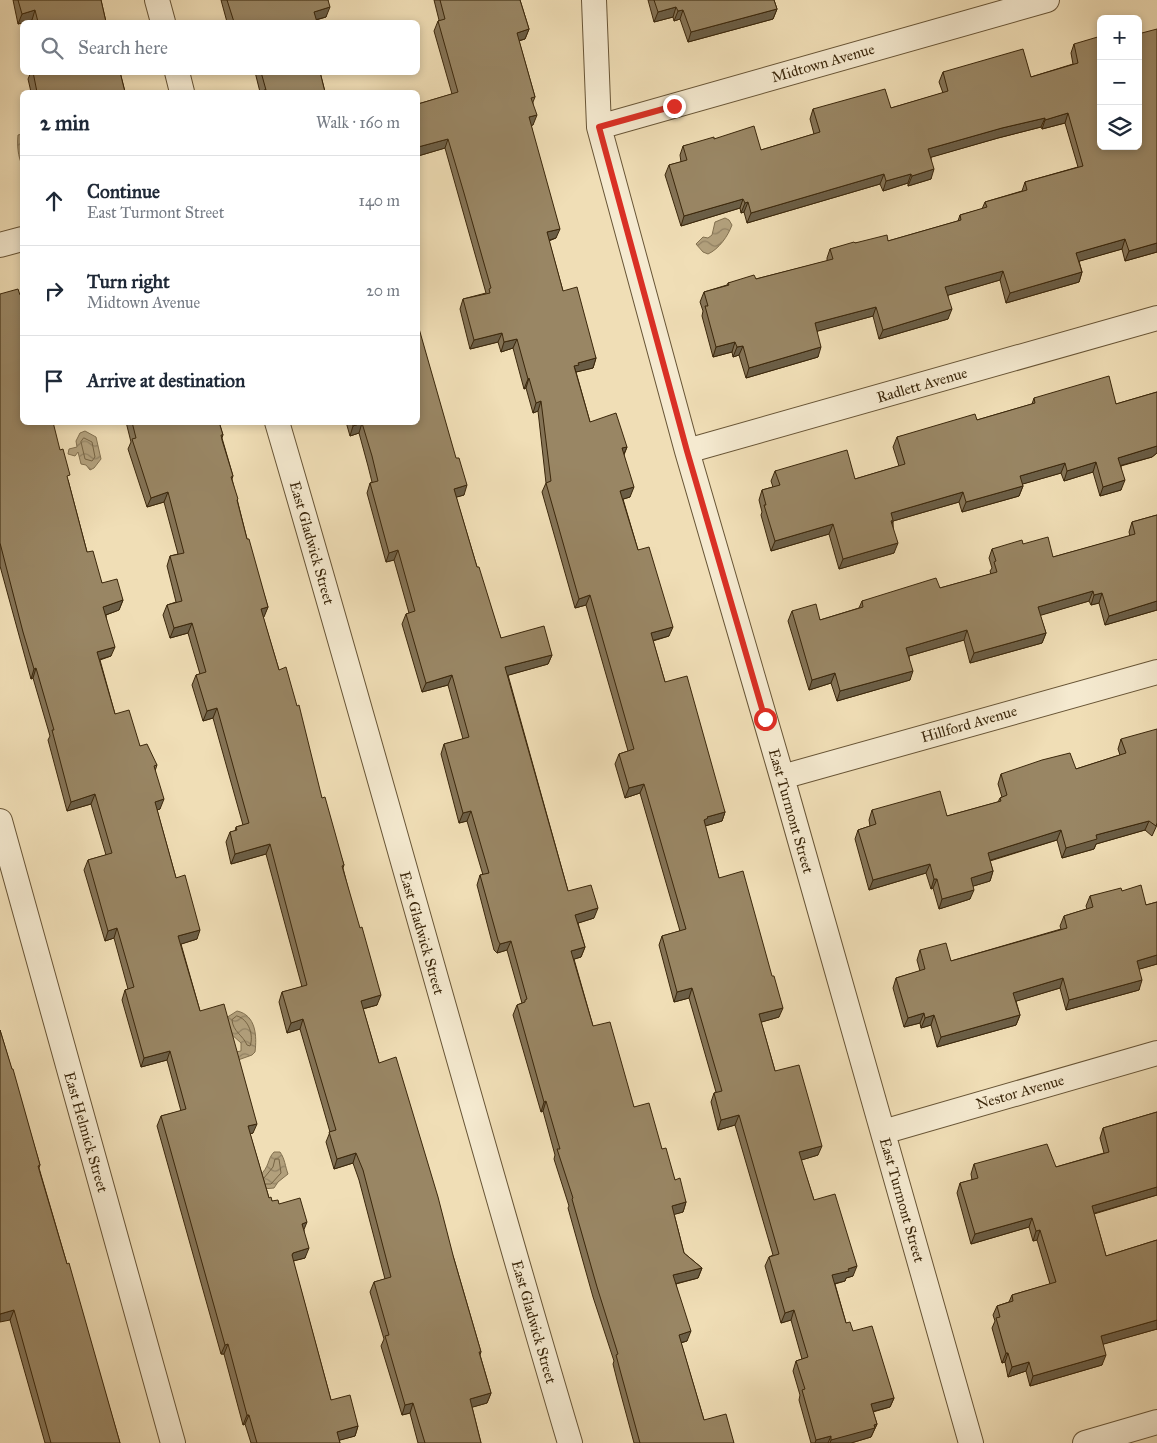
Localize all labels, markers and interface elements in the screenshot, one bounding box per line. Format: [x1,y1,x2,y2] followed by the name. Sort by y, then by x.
[1097,15,1142,150] map controls
[1097,15,1142,60] button: +
[20,20,420,75] search box
[38,34,66,62] icon: search
[78,36,168,59] text: Search here
[769,40,877,86] street label: Midtown Avenue
[1097,60,1142,105] button: −
[663,95,686,118] route end
[1097,105,1142,150] button: layers
[40,110,90,136] text: 2 min
[316,113,400,132] text: Walk · 160 m
[87,180,160,203] text: Continue
[40,187,68,215] icon: ahead
[359,191,400,210] text: 140 m
[87,203,224,222] text: East Turmont Street
[87,270,170,293] text: Turn right
[40,277,68,305] icon: right
[366,281,400,300] text: 20 m
[87,293,200,312] text: Midtown Avenue
[875,363,969,407] street label: Radlett Avenue
[40,367,68,395] icon: arrive
[87,369,245,392] text: Arrive at destination
[286,479,338,607] street label: East Gladwick Street
[919,702,1019,746] street label: Hillford Avenue
[754,708,777,731] route start
[765,747,818,876] street label: East Turmont Street
[396,869,448,997] street label: East Gladwick Street
[60,1070,112,1195] street label: East Helmick Street
[974,1071,1066,1113] street label: Nestor Avenue
[876,1136,929,1265] street label: East Turmont Street
[508,1258,560,1386] street label: East Gladwick Street

